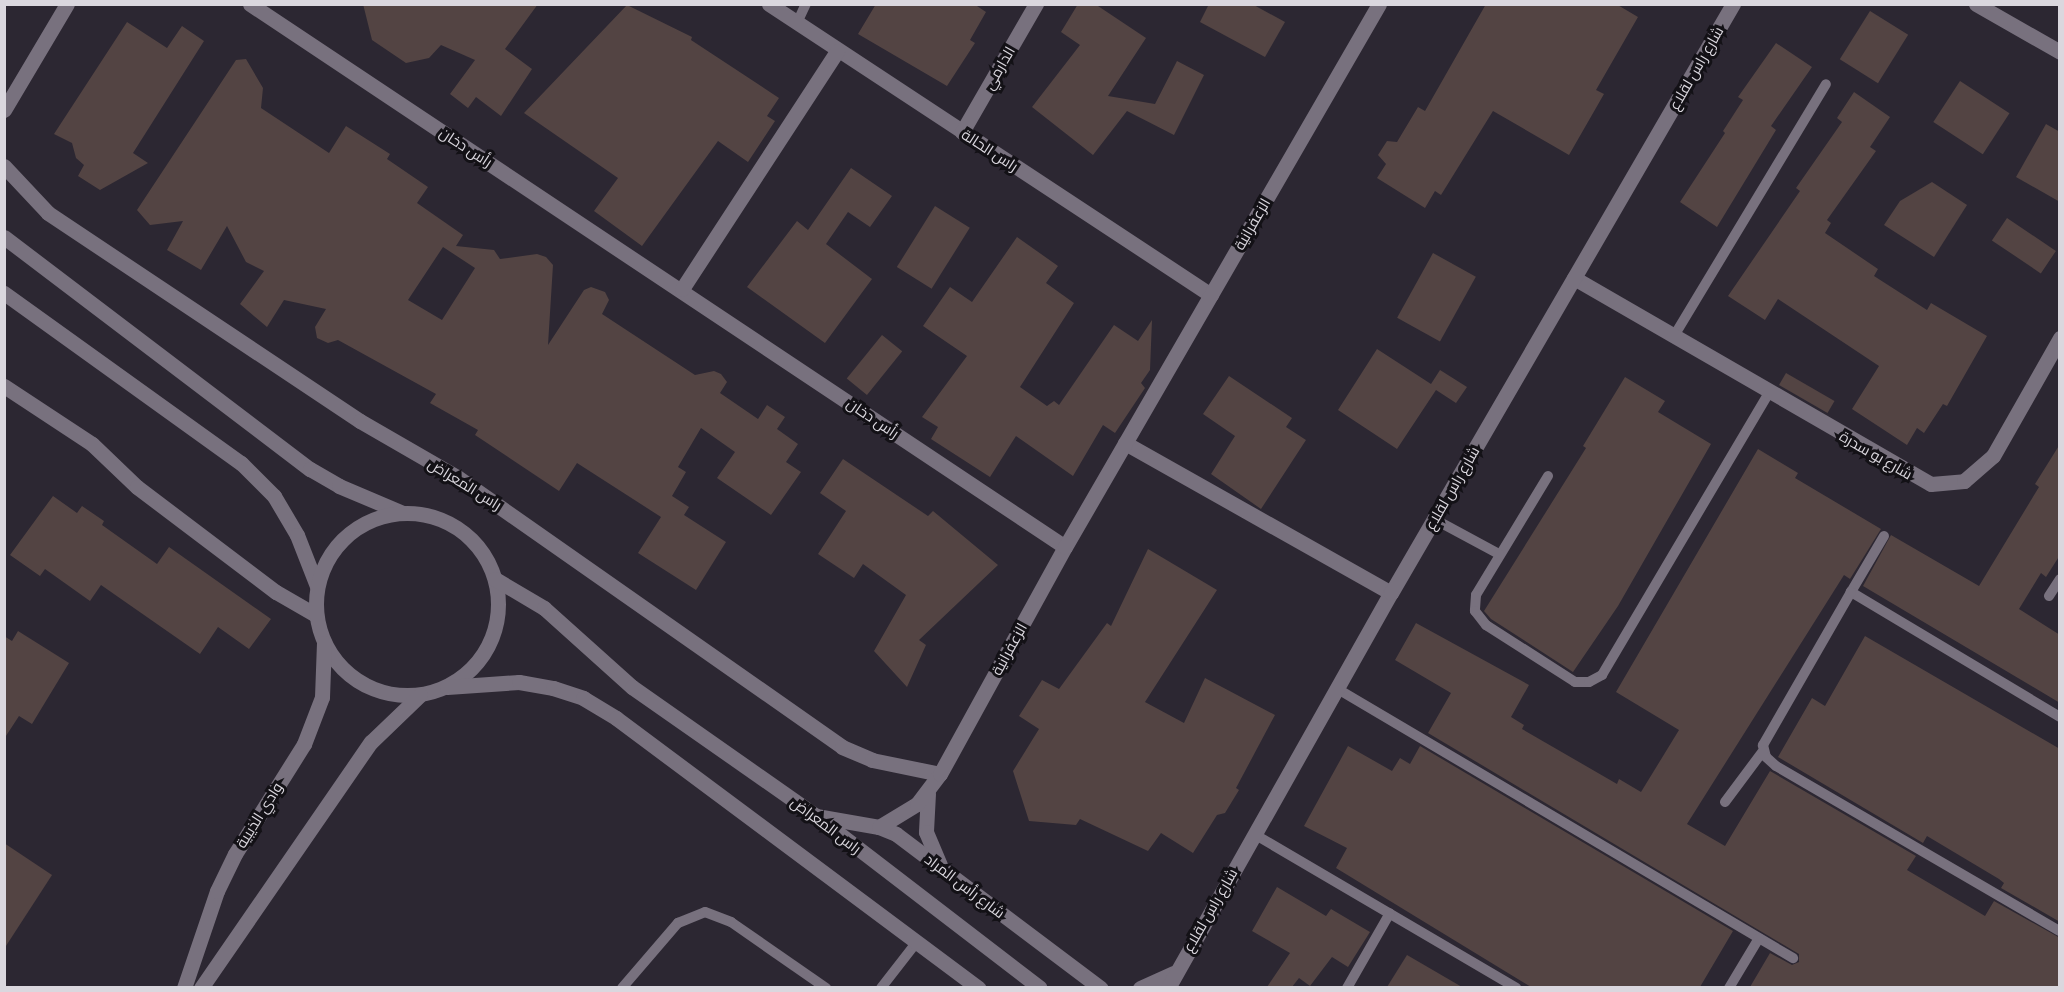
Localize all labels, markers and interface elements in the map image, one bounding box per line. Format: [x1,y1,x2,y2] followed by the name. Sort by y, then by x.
[1665,23,1727,113] street label: شارع راس لقلاع
[979,43,1019,93] street label: الدارمي
[436,123,496,171] street label: رأس دخان
[958,125,1022,175] street label: راس الحالة
[1230,195,1274,253] street label: الزعفرانية
[843,394,903,442] street label: رأس دخان
[1836,427,1916,483] street label: شارع بو سدرة
[1421,443,1483,533] street label: شارع راس لقلاع
[425,454,505,514] street label: راس المعراض
[987,620,1031,678] street label: الزعفرانية
[232,779,286,851] street label: وادي الذيبية
[787,793,865,857] street label: راس المعراض
[921,850,1009,922] street label: شارع رأس المراد
[1179,865,1241,955] street label: شارع راس لقلاع

